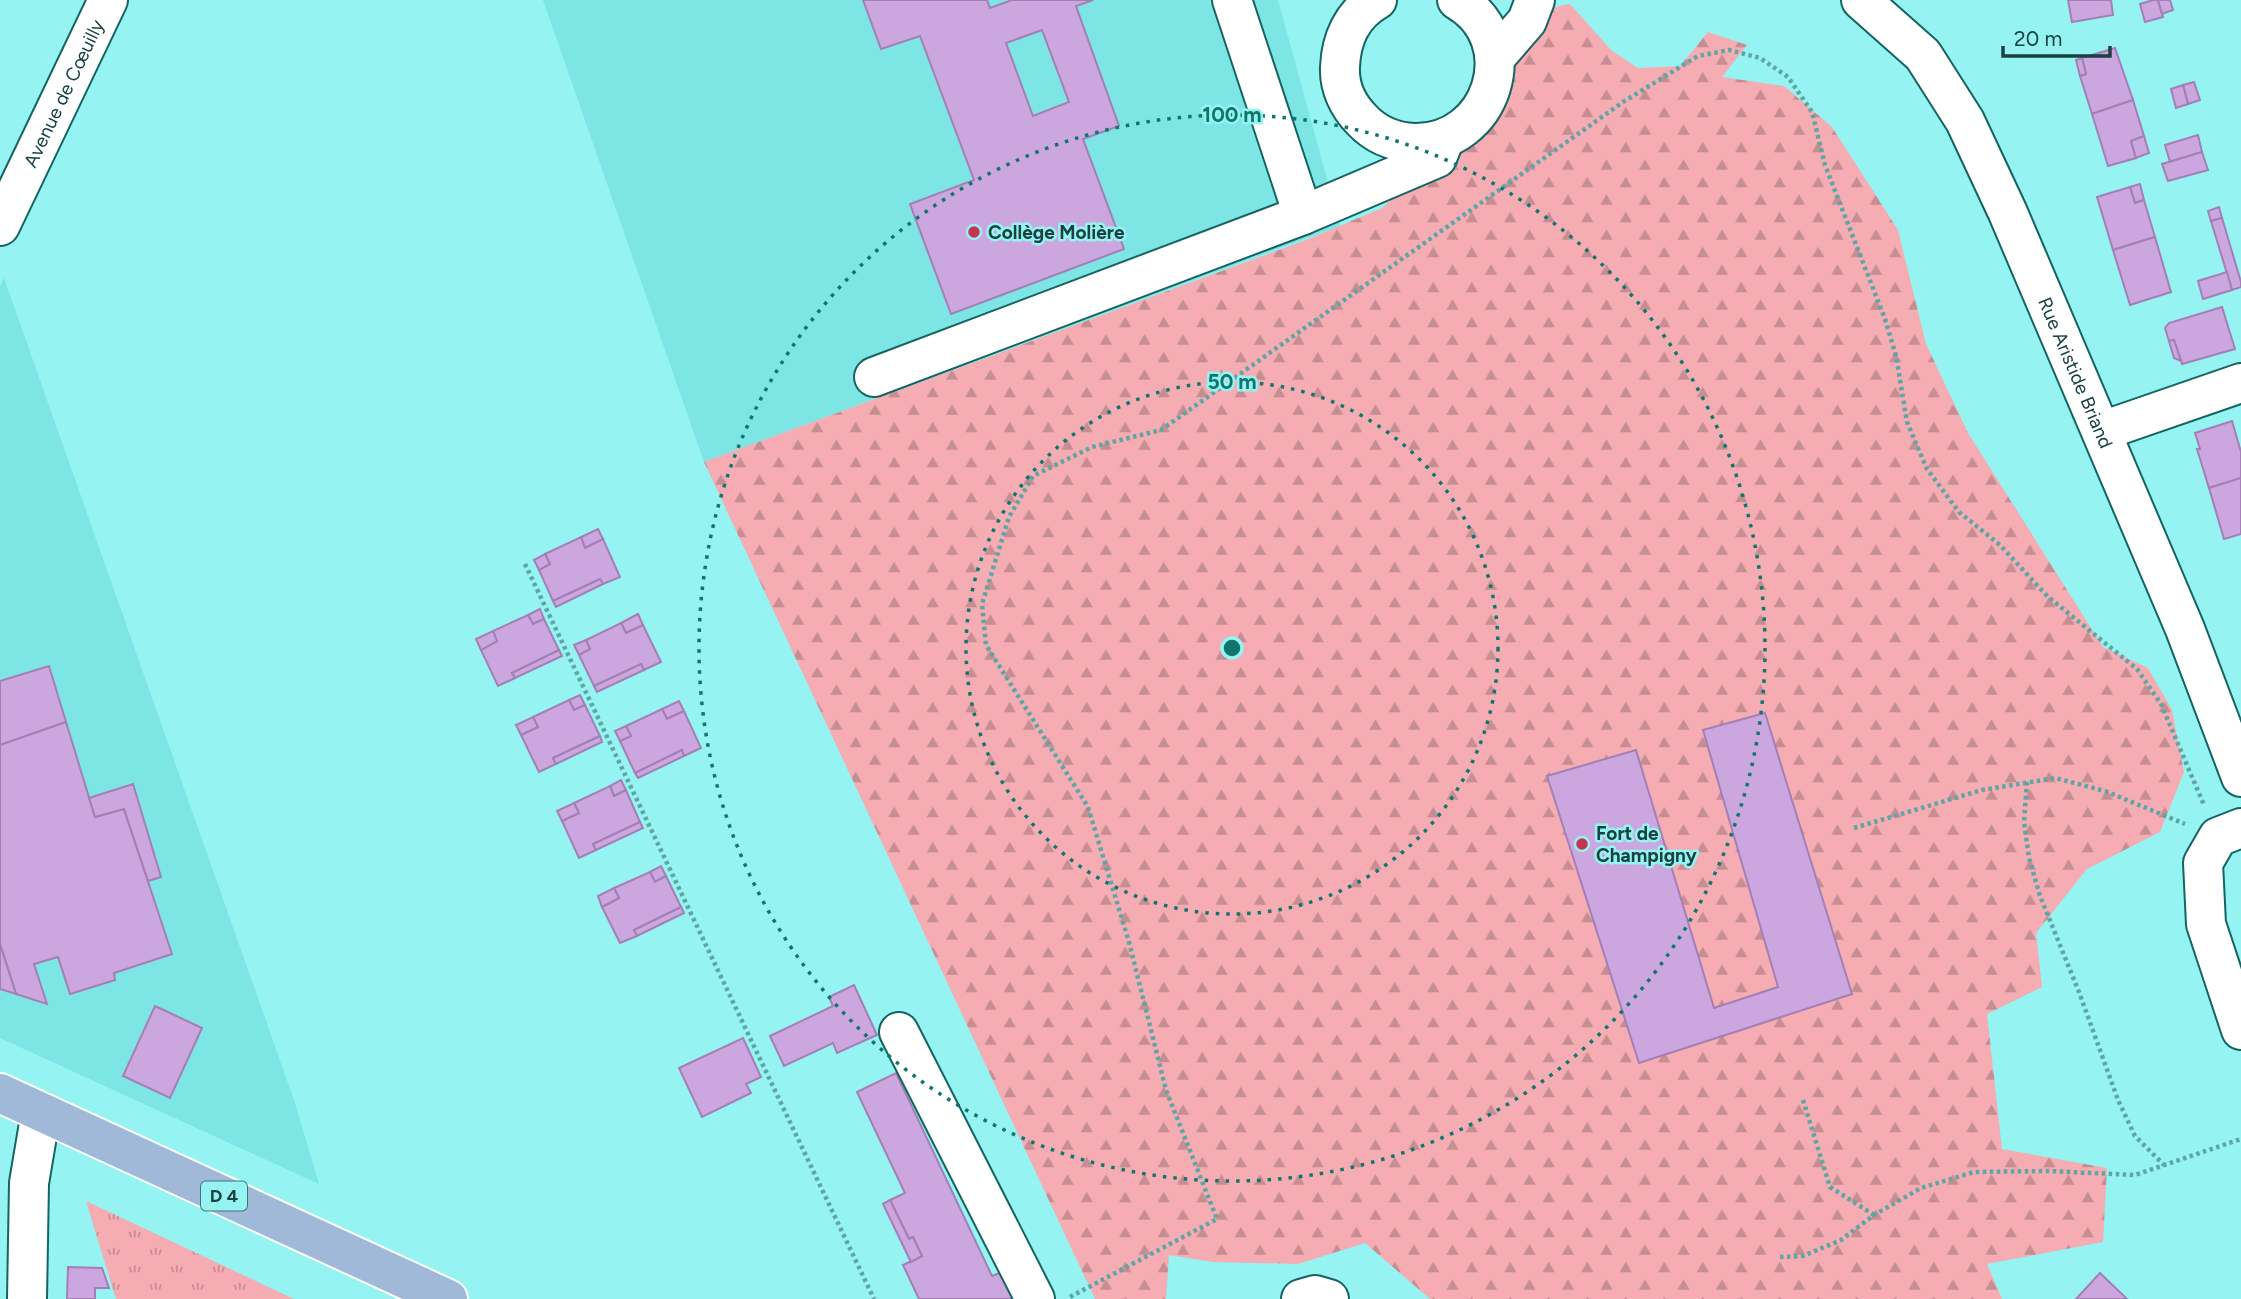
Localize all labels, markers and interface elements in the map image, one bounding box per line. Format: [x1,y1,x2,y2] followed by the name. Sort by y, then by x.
[2003,14,2110,58] scale bar
[18,16,108,171] street label: Avenue de Cœuilly
[2014,26,2062,51] text: 20 m
[1202,102,1262,127] text: 100 m
[988,221,1125,244] place label: Collège Molière
[966,224,982,240] marker: Collège Molière
[2034,293,2118,452] street label: Rue Aristide Briand
[1207,369,1257,394] text: 50 m
[1220,636,1244,660] centre of rings
[1596,822,1697,867] place label: Fort de Champigny
[1574,836,1590,852] marker: Fort de Champigny
[201,1182,247,1210] road number: D 4

